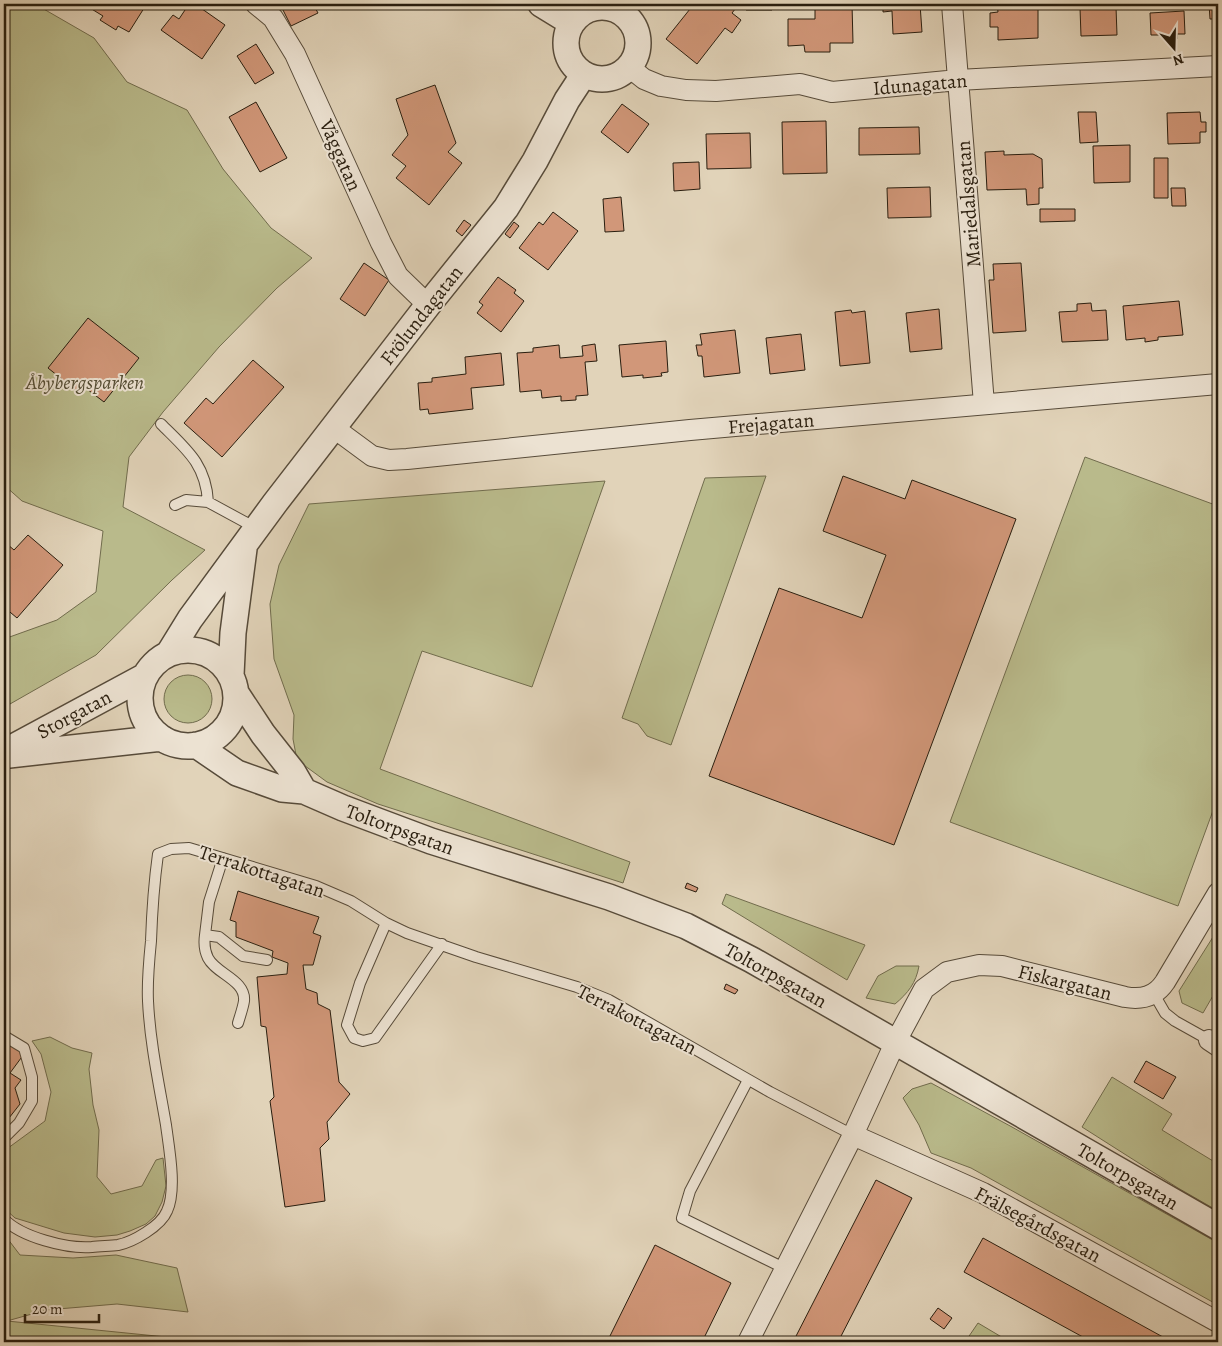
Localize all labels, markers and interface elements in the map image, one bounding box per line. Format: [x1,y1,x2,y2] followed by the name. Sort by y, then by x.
[1150,22,1200,72] north arrow
[1170,49,1186,70] text: N
[872,67,968,102] street label: Idunagatan
[312,114,368,195] street label: Våggatan
[950,139,987,269] street label: Mariedalsgatan
[374,260,469,371] street label: Frölundagatan
[25,369,144,396] park label: Åbybergsparken
[727,406,815,441] street label: Frejagatan
[32,684,116,745] street label: Storgatan
[342,797,458,862] street label: Toltorpsgatan
[195,838,328,905] street label: Terrakottagatan
[720,936,832,1015] street label: Toltorpsgatan
[1015,958,1115,1007] street label: Fiskargatan
[572,978,701,1061] street label: Terrakottagatan
[1072,1136,1184,1216] street label: Toltorpsgatan
[970,1180,1106,1269] street label: Frälsegårdsgatan
[25,1291,99,1323] scale bar
[32,1299,63,1319] text: 20 m

